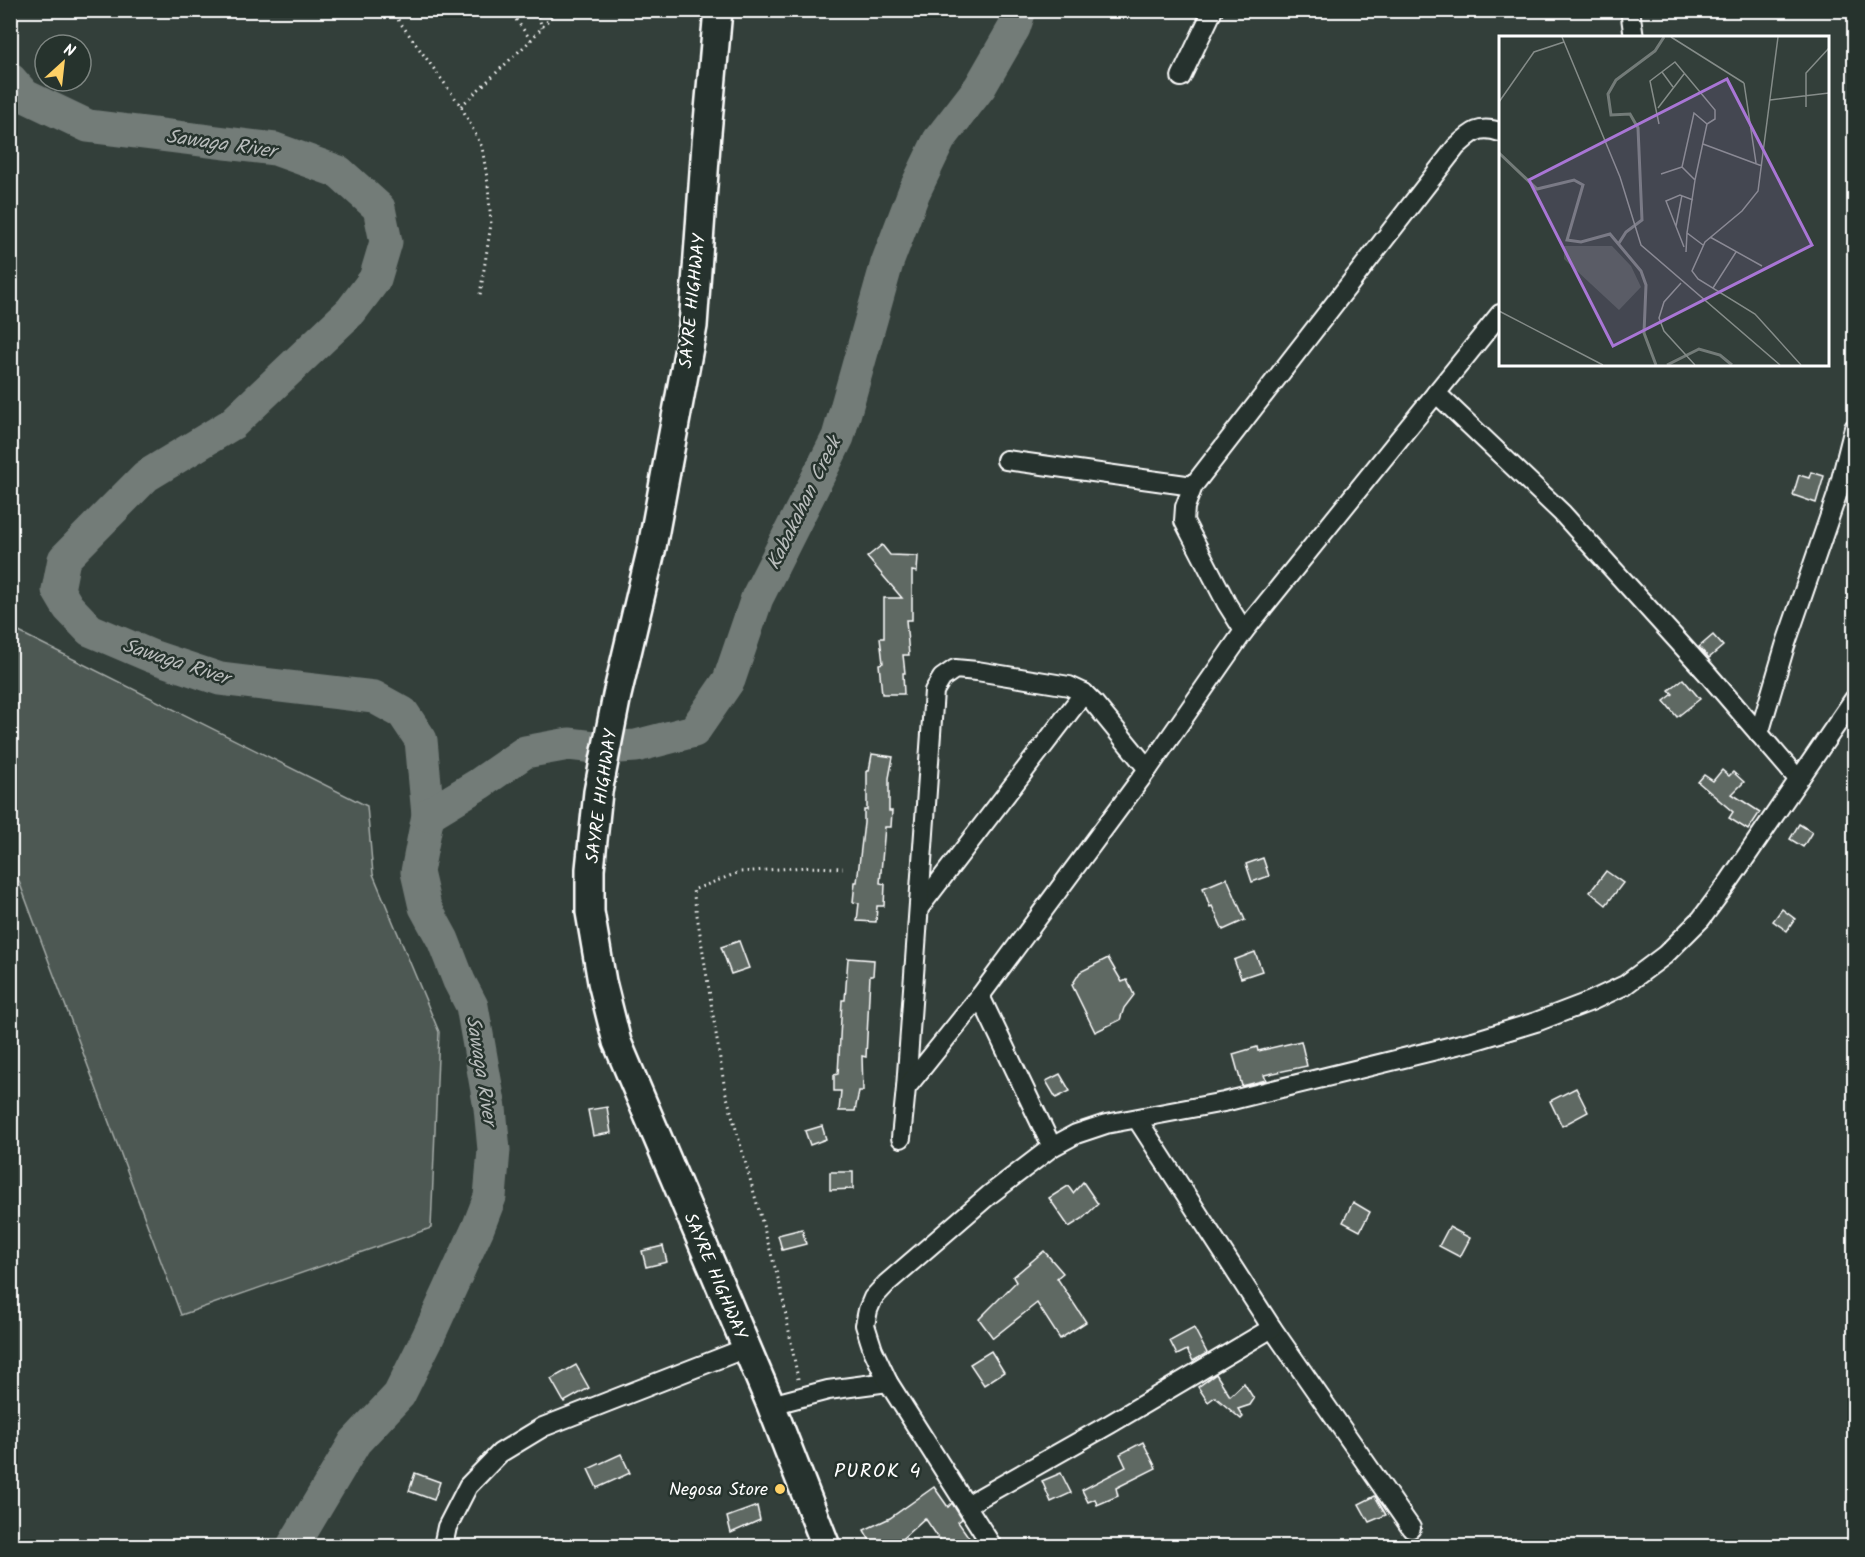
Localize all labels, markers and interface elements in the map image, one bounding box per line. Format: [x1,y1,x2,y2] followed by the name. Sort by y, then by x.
[33,33,93,93] north arrow
[1499,36,1829,366] inset map
[59,38,79,64] text: N
[164,121,282,169] water label: Sawaga River
[672,232,715,370] street label: SAYRE HIGHWAY
[759,430,852,576] water label: Kabakahan Creek
[118,631,237,697] water label: Sawaga River
[579,727,626,865] street label: SAYRE HIGHWAY
[456,1013,505,1132] water label: Sawaga River
[675,1209,755,1345] street label: SAYRE HIGHWAY
[834,1456,922,1488] district label: PUROK 4
[669,1476,768,1505] place label: Negosa Store
[773,1482,787,1496] marker: Negosa Store

